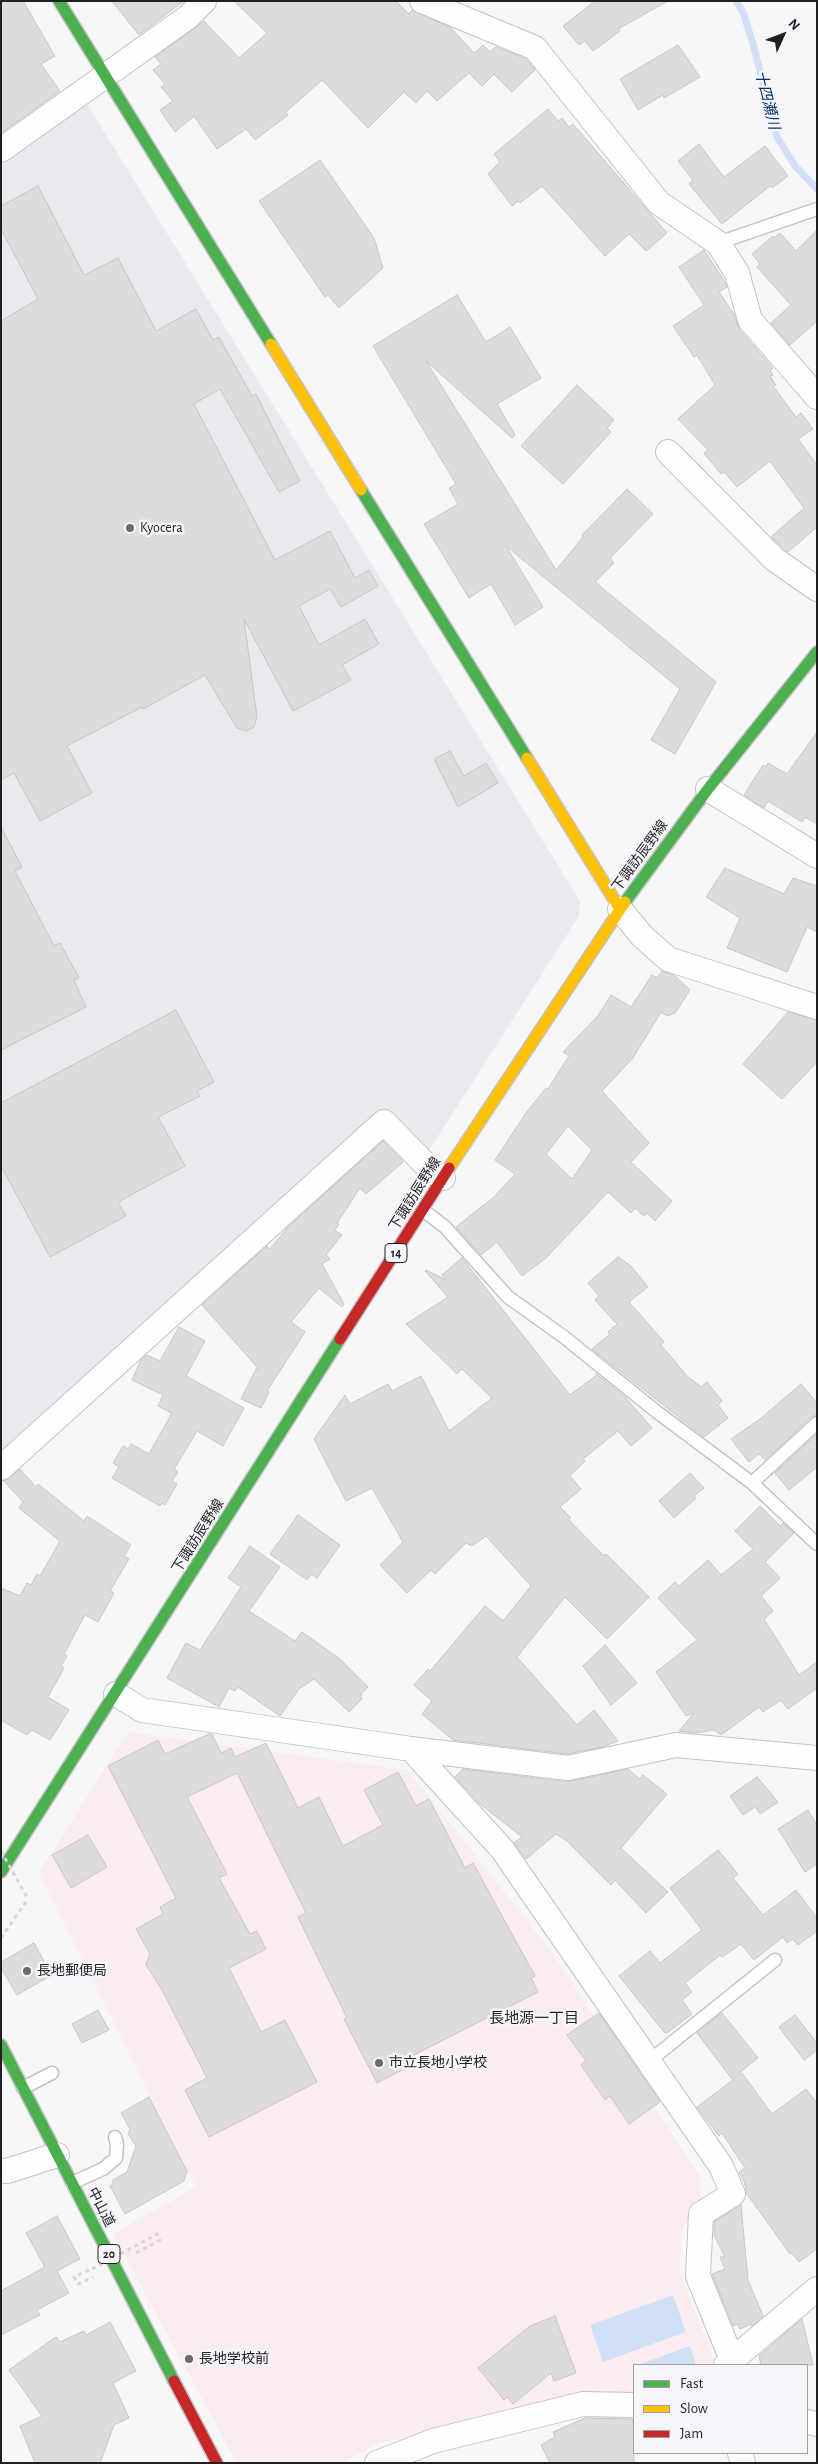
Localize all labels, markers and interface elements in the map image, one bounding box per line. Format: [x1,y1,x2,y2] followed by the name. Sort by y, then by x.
[758,10,808,60] north arrow
[786,16,802,33] text: N
[751,69,783,131] water label: 十四瀬川
[140,520,183,536] place label: Kyocera
[124,522,136,534] marker: Kyocera
[609,817,671,895] street label: 下諏訪辰野線
[386,1154,444,1234] street label: 下諏訪辰野線
[385,1244,407,1262] road number: 14
[169,1496,227,1576] street label: 下諏訪辰野線
[37,1963,107,1979] place label: 長地郵便局
[21,1965,33,1977] marker: 長地郵便局
[489,2009,579,2027] district label: 長地源一丁目
[389,2055,487,2071] place label: 市立長地小学校
[373,2057,385,2069] marker: 市立長地小学校
[84,2184,118,2230] street label: 中山道
[98,2244,120,2264] road number: 20
[199,2351,269,2367] place label: 長地学校前
[183,2353,195,2365] marker: 長地学校前
[633,2364,808,2454] legend
[680,2376,703,2391] text: Fast
[680,2401,708,2416] text: Slow
[680,2426,703,2441] text: Jam

